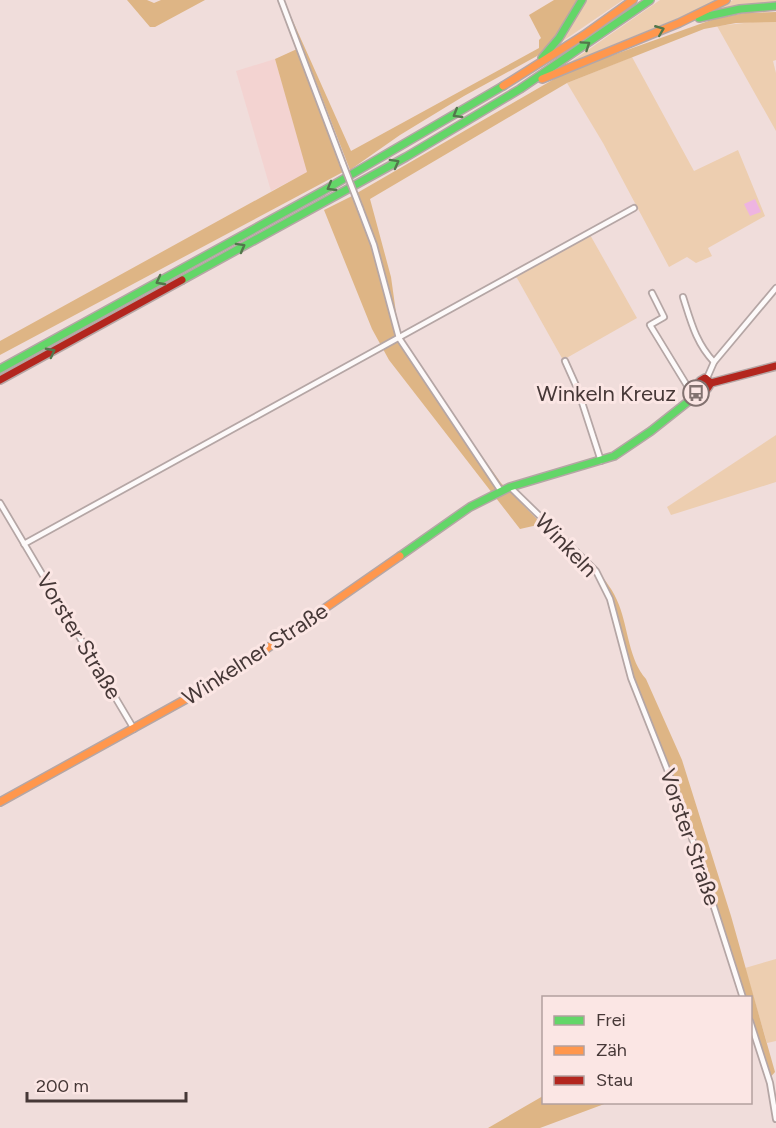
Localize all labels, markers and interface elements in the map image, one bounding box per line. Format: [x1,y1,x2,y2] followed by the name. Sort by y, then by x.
[654,25,665,37] one-way arrow
[579,41,590,52] one-way arrow
[453,107,463,118] one-way arrow
[388,159,399,170] one-way arrow
[327,180,337,191] one-way arrow
[234,243,245,254] one-way arrow
[156,274,167,285] one-way arrow
[45,348,56,359] one-way arrow
[681,378,711,408] bus stop icon: Winkeln Kreuz
[537,380,676,407] place label: Winkeln Kreuz
[529,508,603,582] street label: Winkeln
[31,568,127,704] street label: Vorster Straße
[177,597,333,711] street label: Winkelner Straße
[654,765,726,909] street label: Vorster Straße
[542,996,752,1104] legend
[596,1009,626,1031] text: Frei
[596,1039,627,1061] text: Zäh
[27,1065,186,1103] scale bar
[596,1069,633,1091] text: Stau
[36,1075,89,1097] text: 200 m

